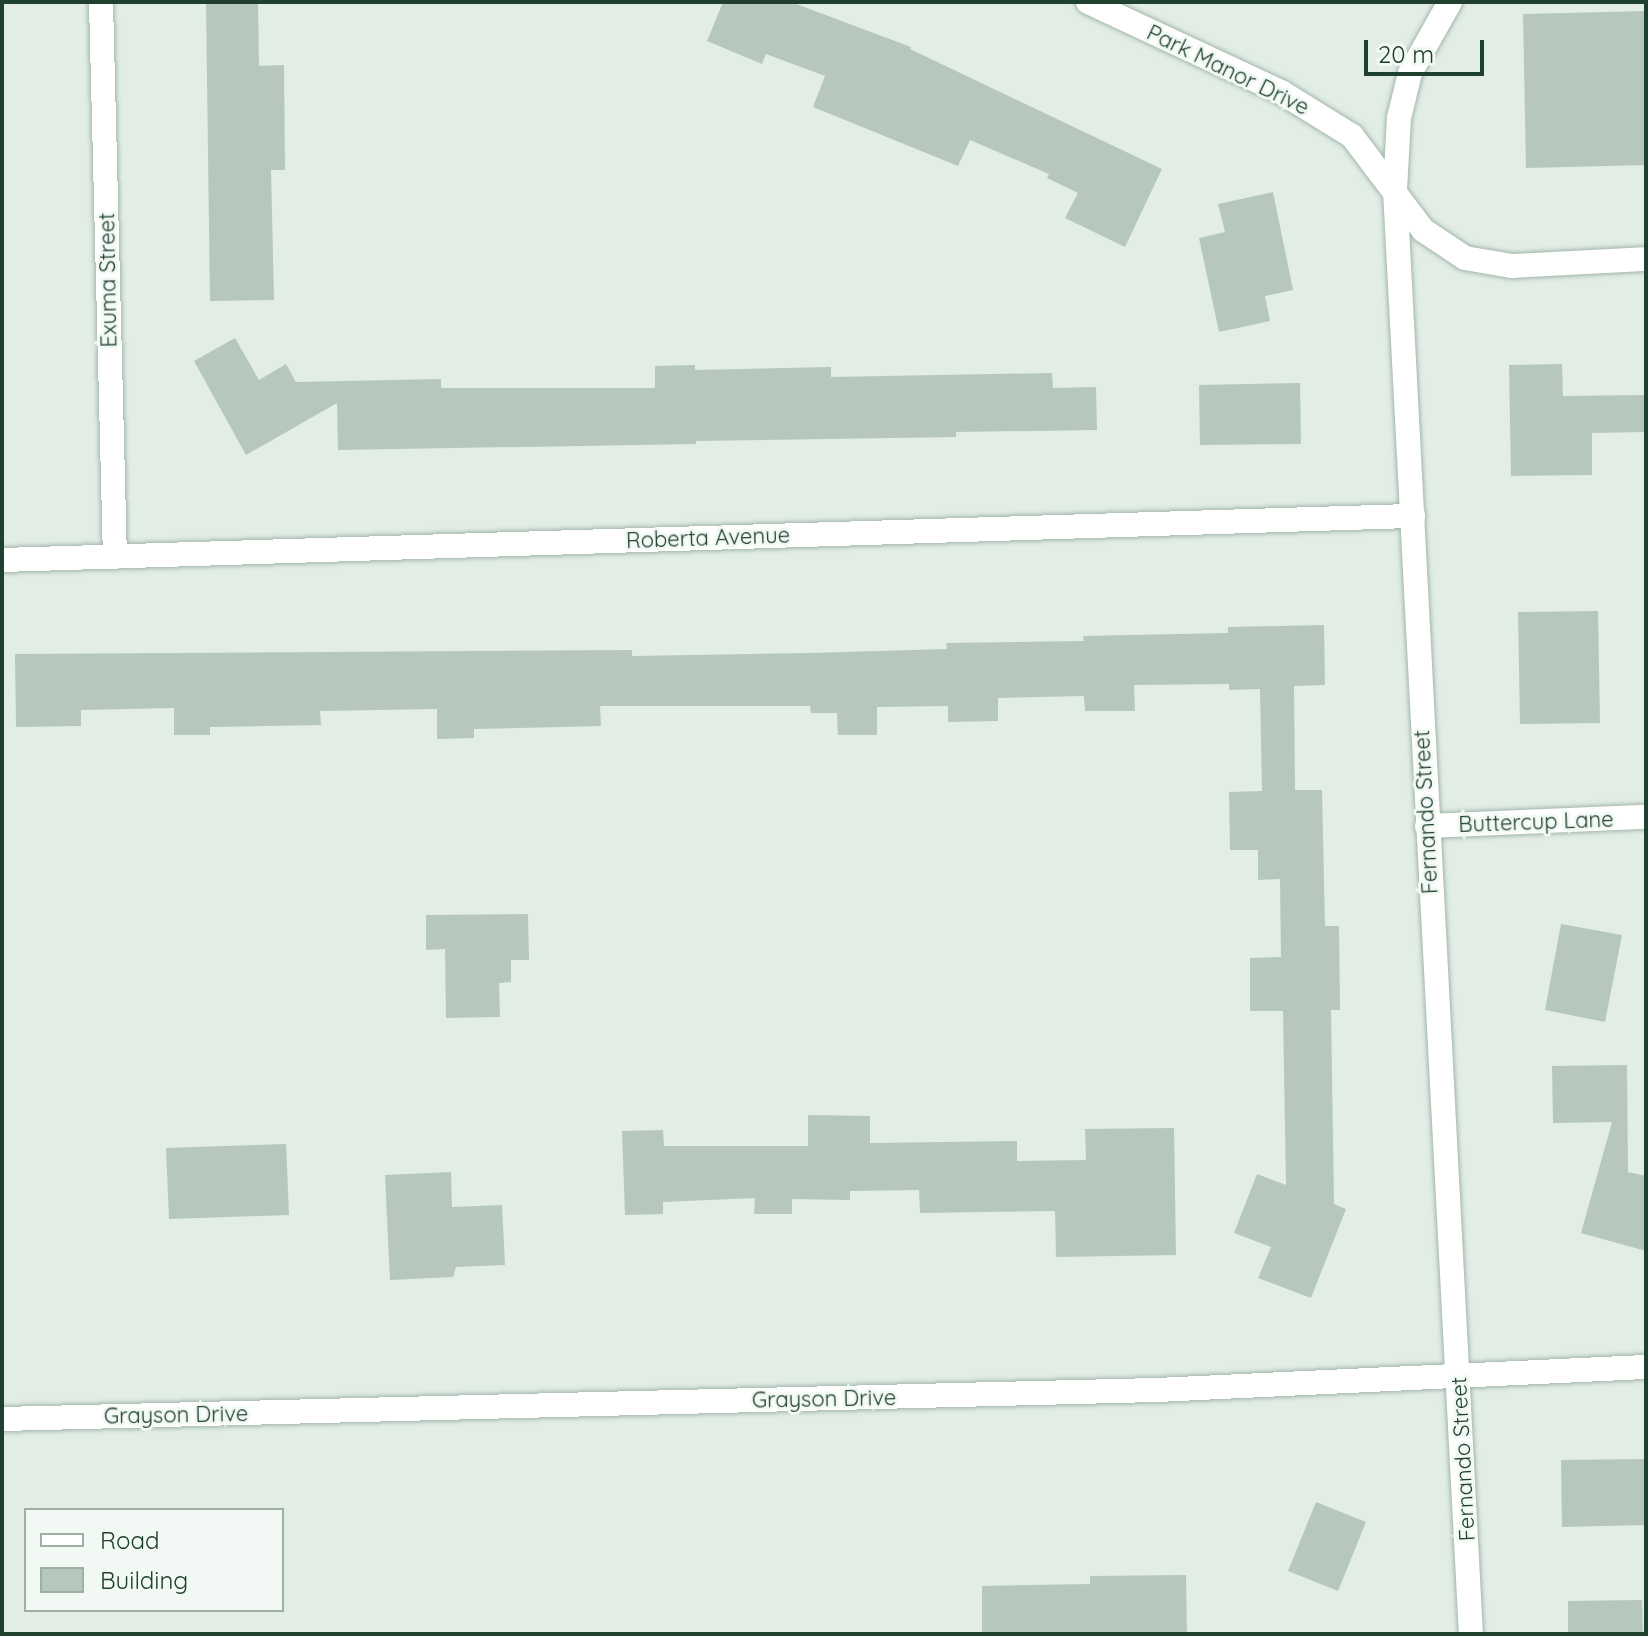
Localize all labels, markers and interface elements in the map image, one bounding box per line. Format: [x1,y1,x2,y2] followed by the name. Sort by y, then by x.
[1142,19,1314,121] street label: Park Manor Drive
[1368,24,1488,74] scale bar
[1378,39,1434,69] text: 20 m
[94,212,122,348] street label: Exuma Street
[625,522,791,554] street label: Roberta Avenue
[1409,729,1443,895] street label: Fernando Street
[1458,806,1614,838] street label: Buttercup Lane
[1446,1376,1480,1542] street label: Fernando Street
[752,1385,896,1413] street label: Grayson Drive
[104,1401,248,1429] street label: Grayson Drive
[24,1508,284,1612] legend
[100,1525,160,1555] text: Road
[100,1565,188,1595] text: Building

